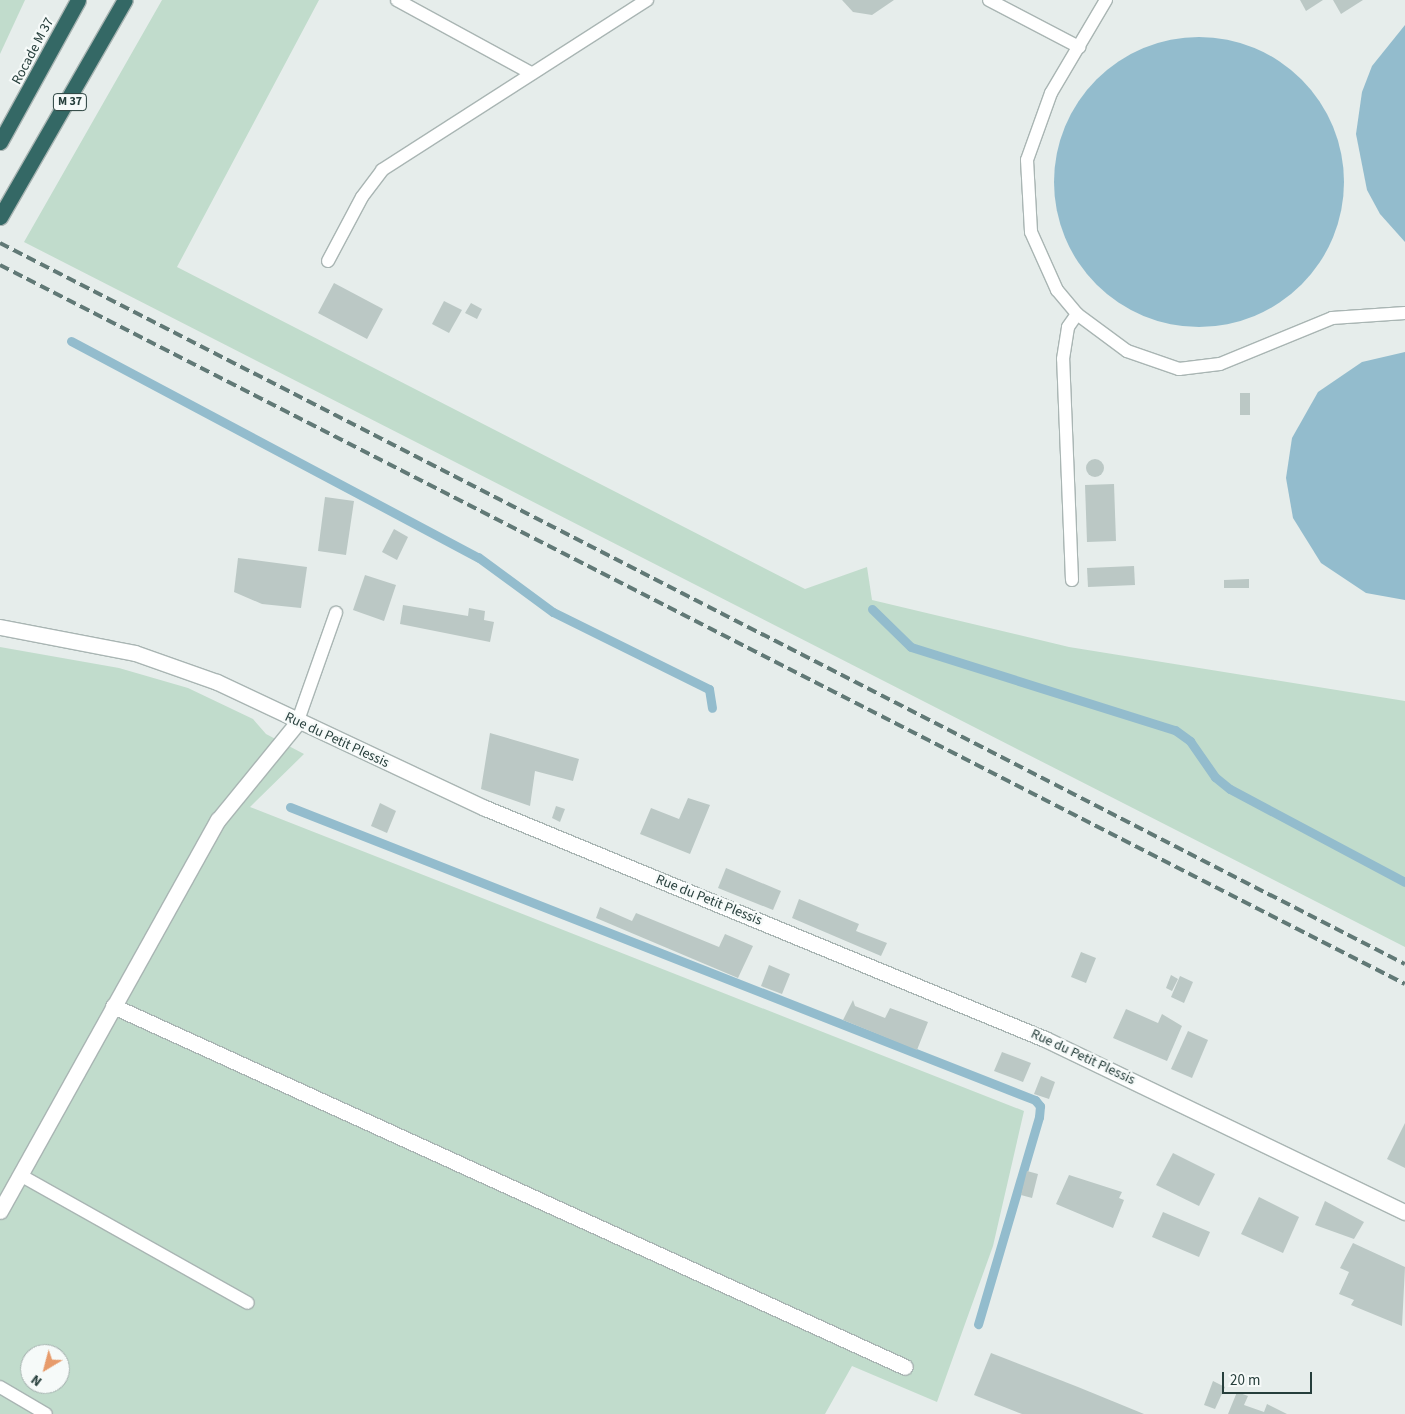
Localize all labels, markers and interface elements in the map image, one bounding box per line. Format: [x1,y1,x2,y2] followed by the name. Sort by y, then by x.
[8,15,58,87] street label: Rocade M 37
[52,92,88,111] road number: M 37
[282,708,392,772] street label: Rue du Petit Plessis
[653,871,765,929] street label: Rue du Petit Plessis
[1028,1025,1138,1089] street label: Rue du Petit Plessis
[20,1344,70,1394] north arrow
[1225,1362,1315,1394] scale bar
[27,1369,46,1391] text: N
[1230,1370,1260,1391] text: 20 m

